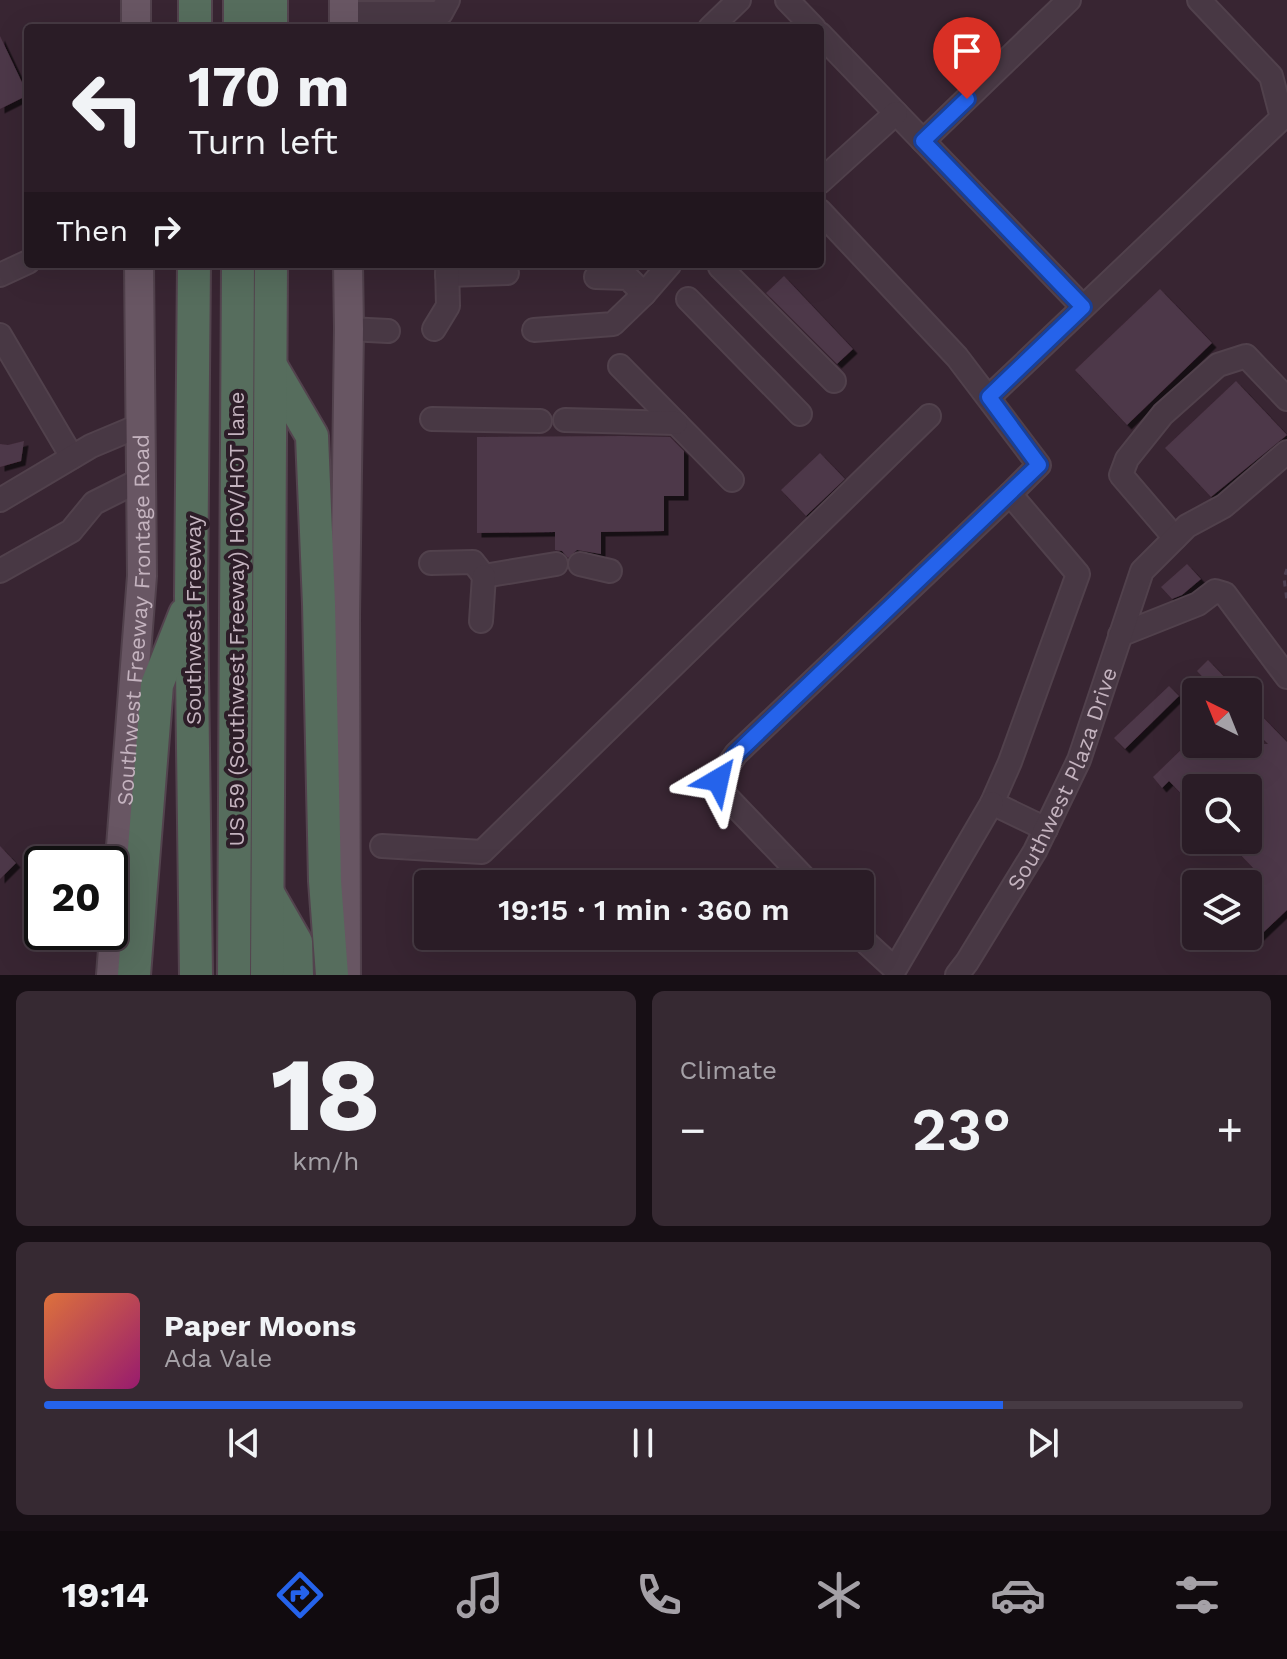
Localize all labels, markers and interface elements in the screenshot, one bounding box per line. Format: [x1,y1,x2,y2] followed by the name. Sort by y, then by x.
[933,17,1001,99] pin
[945,29,989,73] icon: arrive
[188,54,350,120] text: 170 m
[56,56,160,160] icon: left
[188,121,338,163] text: Turn left
[144,208,188,252] icon: right
[56,213,128,248] text: Then
[224,391,249,847] street label: US 59 (Southwest Freeway) HOV/HOT lane
[112,434,155,807] street label: Southwest Freeway Frontage Road
[181,514,206,725] street label: Southwest Freeway
[1002,664,1122,894] street label: Southwest Plaza Drive
[1182,678,1262,758] north arrow
[1182,678,1262,950] map controls
[676,738,760,822] position arrow
[1182,774,1262,854] button: search
[24,846,128,950] speed limit sign: 20
[1182,870,1262,950] button: layers
[498,892,790,927] text: 19:15 · 1 min · 360 m
[271,1033,381,1155] text: 18
[680,1055,777,1085] text: Climate
[911,1094,1011,1165] text: 23°
[680,1104,706,1156] text: −
[1216,1104,1243,1156] text: +
[292,1146,359,1176] text: km/h
[164,1308,356,1343] text: Paper Moons
[164,1343,272,1373] text: Ada Vale
[222,1421,266,1465] icon: previous
[621,1421,665,1465] icon: pause
[1021,1421,1065,1465] icon: next
[272,1567,328,1623] icon: directions
[452,1567,508,1623] icon: music
[631,1567,687,1623] icon: phone
[811,1567,867,1623] icon: climate
[990,1567,1046,1623] icon: car
[1169,1567,1225,1623] icon: filters
[62,1574,149,1616] text: 19:14

